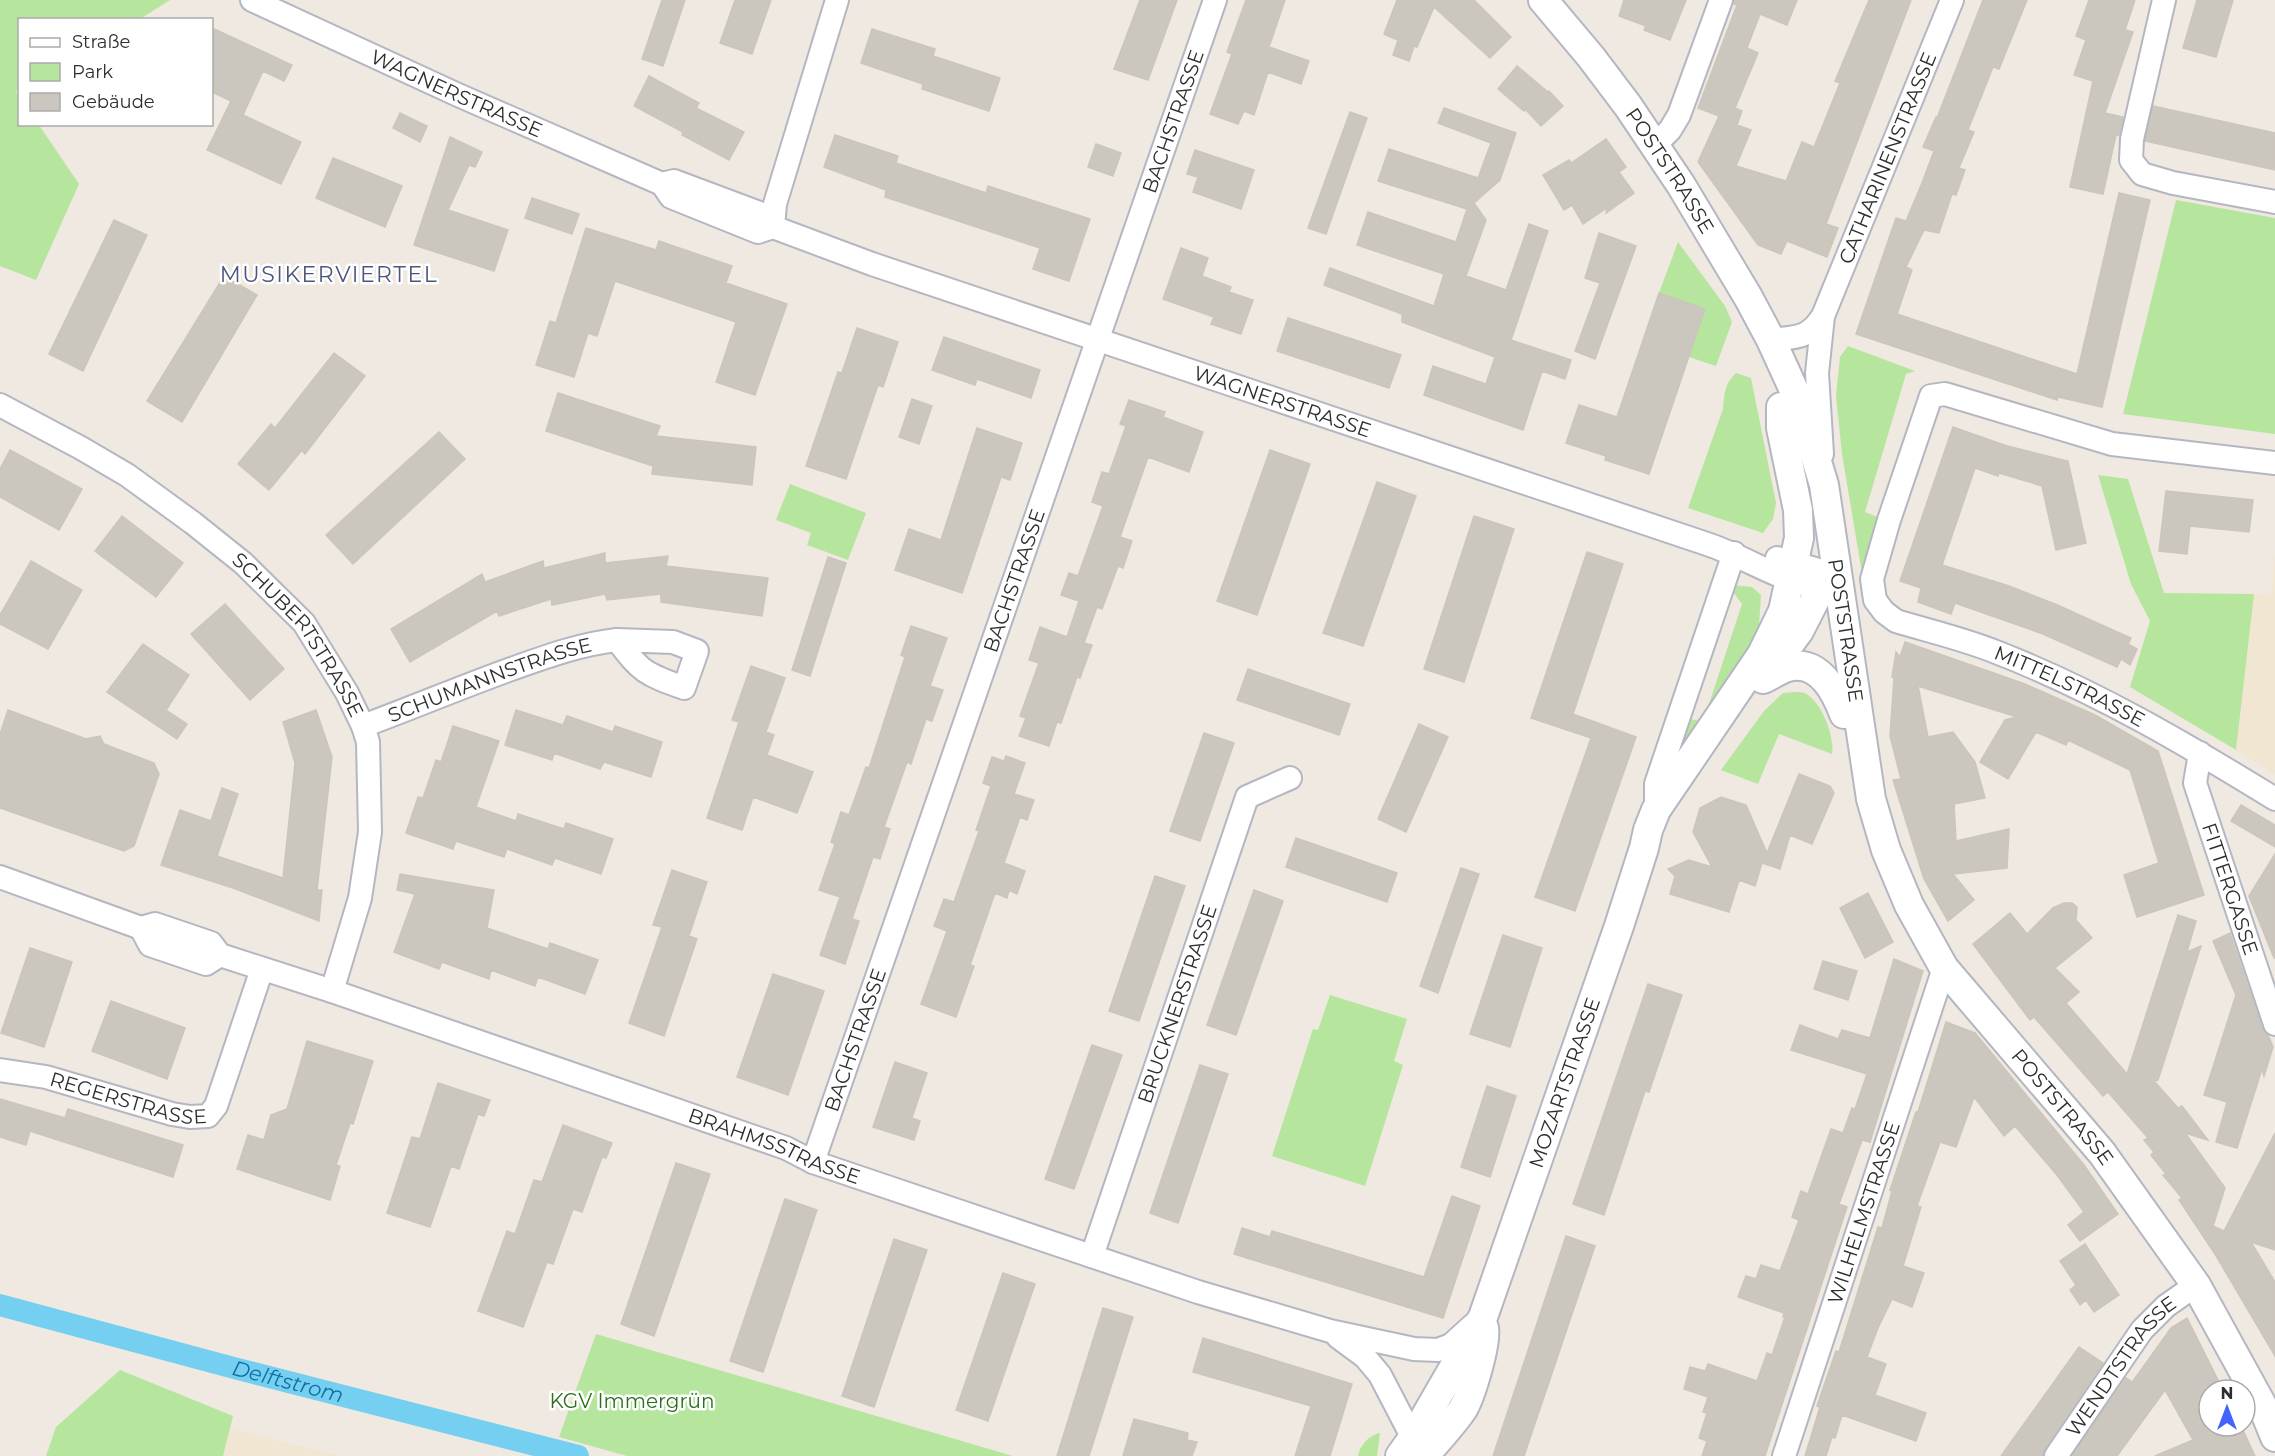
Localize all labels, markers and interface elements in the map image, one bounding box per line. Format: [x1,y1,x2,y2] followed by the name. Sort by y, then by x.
[18,18,213,126] legend
[72,31,131,53] text: Straße
[367,44,546,142] street label: WAGNERSTRASSE
[1137,47,1209,196] street label: BACHSTRASSE
[1834,49,1941,267] street label: CATHARINENSTRASSE
[72,61,113,83] text: Park
[72,91,155,113] text: Gebäude
[1621,103,1719,238] street label: POSTSTRASSE
[220,261,438,288] district label: MUSIKERVIERTEL
[1191,361,1374,443] street label: WAGNERSTRASSE
[978,506,1050,656] street label: BACHSTRASSE
[228,547,369,721] street label: SCHUBERTSTRASSE
[1823,557,1868,704] street label: POSTSTRASSE
[384,632,594,727] street label: SCHUMANNSTRASSE
[1991,641,2149,732] street label: MITTELSTRASSE
[2197,820,2263,958] street label: FITTERGASSE
[1132,901,1222,1107] street label: BRUCKNERSTRASSE
[819,965,891,1115] street label: BACHSTRASSE
[1524,994,1605,1171] street label: MOZARTSTRASSE
[2006,1044,2119,1170] street label: POSTSTRASSE
[47,1067,207,1129] street label: REGERSTRASSE
[685,1103,863,1189] street label: BRAHMSSTRASSE
[1823,1118,1905,1307] street label: WILHELMSTRASSE
[2061,1291,2181,1441] street label: WENDTSTRASSE
[230,1355,346,1408] water label: Delftstrom
[2197,1378,2257,1438] north arrow
[2221,1384,2233,1403] text: N
[549,1389,715,1413] park label: KGV Immergrün

